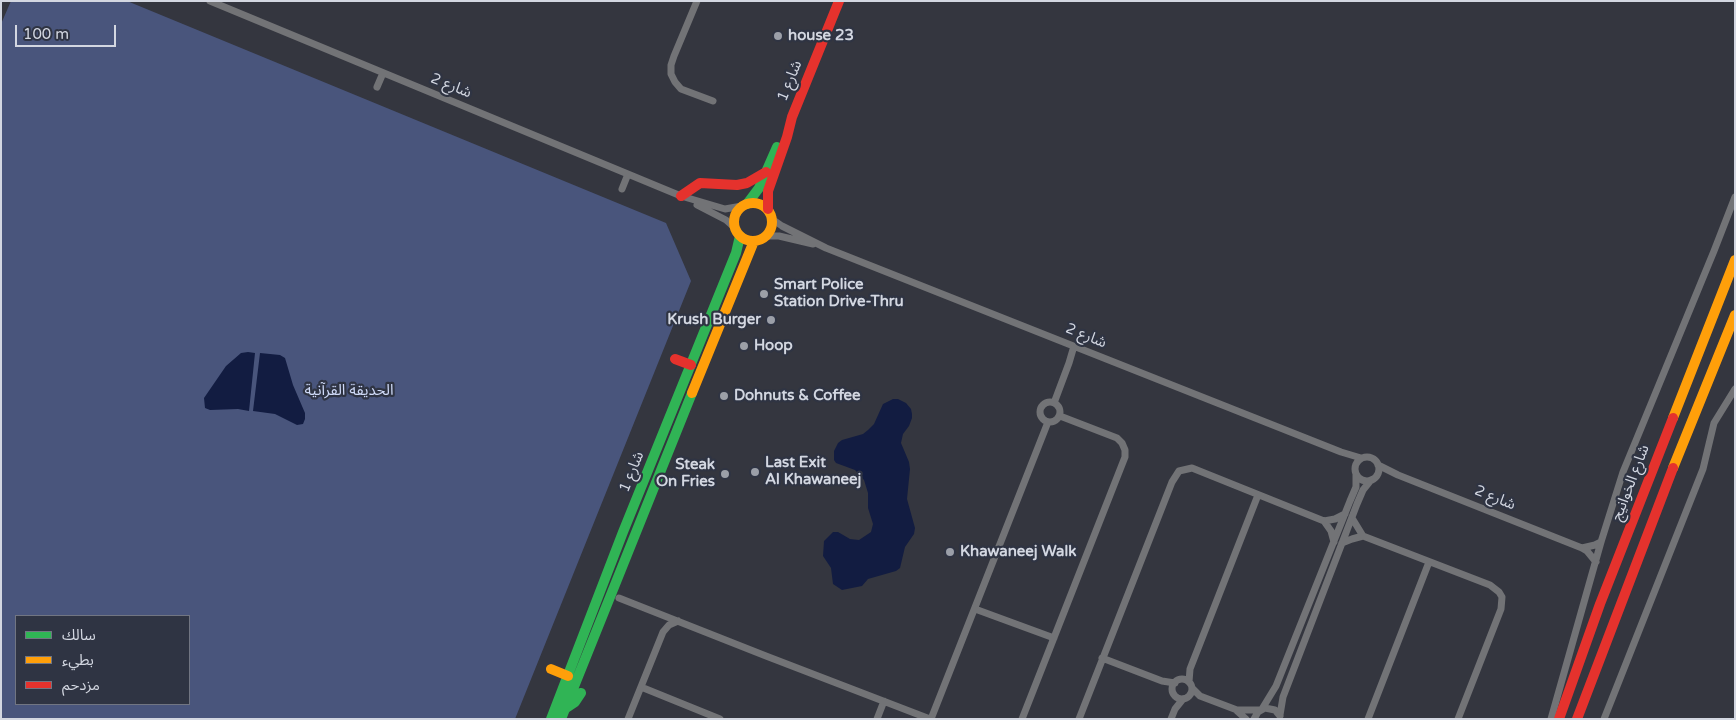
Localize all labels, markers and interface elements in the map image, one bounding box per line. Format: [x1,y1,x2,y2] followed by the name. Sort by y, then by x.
[18,15,119,47] scale bar
[23,25,69,43] text: 100 m
[788,27,854,45] place label: house 23
[772,30,784,42] marker: house 23
[774,58,806,104] street label: شارع 1
[428,70,474,102] street label: شارع 2
[774,276,904,311] place label: Smart Police Station Drive-Thru
[758,288,770,300] marker: Smart Police Station Drive-Thru
[667,311,761,329] place label: Krush Burger
[765,314,777,326] marker: Krush Burger
[1063,320,1109,352] street label: شارع 2
[754,337,793,355] place label: Hoop
[738,340,750,352] marker: Hoop
[304,382,394,400] park label: الحديقة القرآنية
[734,387,861,405] place label: Dohnuts & Coffee
[718,390,730,402] marker: Dohnuts & Coffee
[1608,442,1654,524] street label: شارع الخوانيج
[616,449,648,495] street label: شارع 1
[765,454,861,489] place label: Last Exit Al Khawaneej
[656,456,715,491] place label: Steak On Fries
[749,466,761,478] marker: Last Exit Al Khawaneej
[719,468,731,480] marker: Steak On Fries
[1472,482,1518,514] street label: شارع 2
[960,543,1076,561] place label: Khawaneej Walk
[944,546,956,558] marker: Khawaneej Walk
[15,615,190,705] legend
[62,626,96,644] text: سالك
[62,651,94,669] text: بطيء
[62,676,100,694] text: مزدحم

